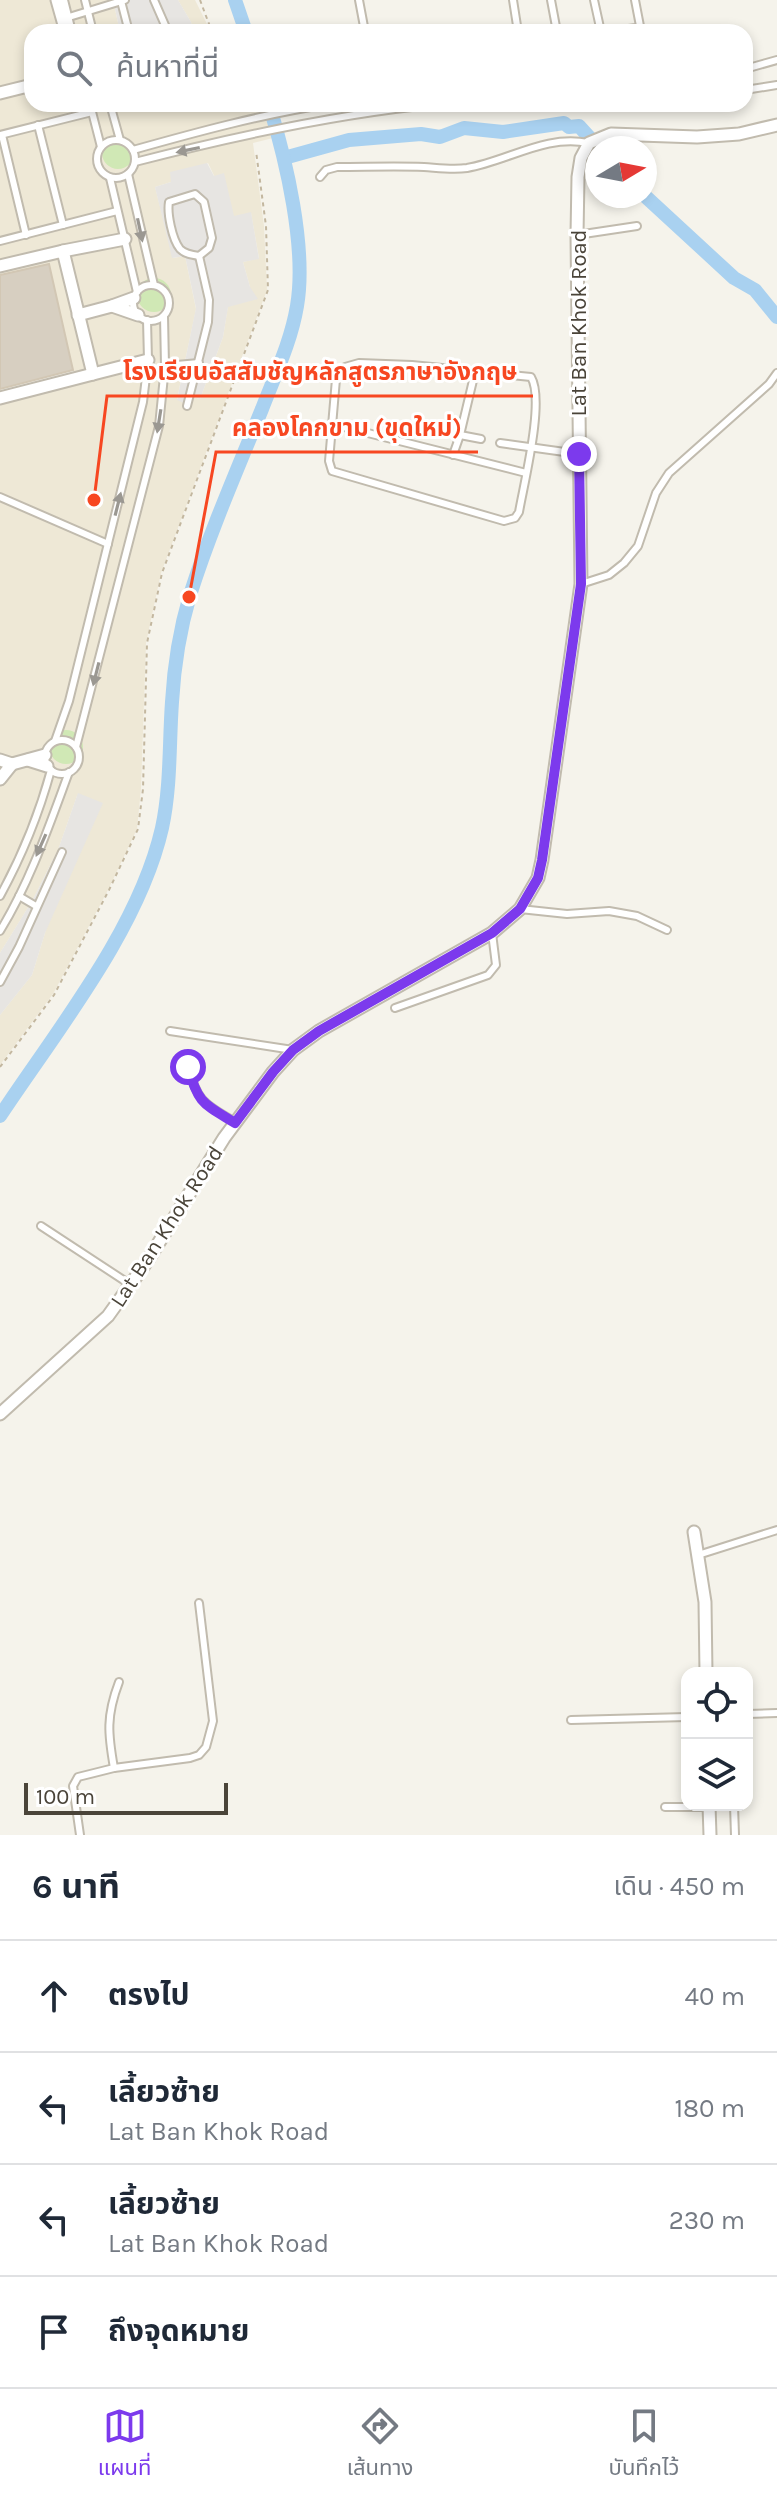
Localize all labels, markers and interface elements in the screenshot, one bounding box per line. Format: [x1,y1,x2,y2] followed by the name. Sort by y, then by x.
[24,24,753,112] search box
[52,46,96,90] icon: search
[116,49,219,85] text: ค้นหาที่นี่
[585,136,657,208] north arrow
[175,144,200,157] one-way arrow
[134,218,147,243] one-way arrow
[566,229,592,417] street label: Lat Ban Khok Road
[107,348,533,396] callout: โรงเรียนอัสสัมชัญหลักสูตรภาษาอังกฤษ
[123,358,517,387] text: โรงเรียนอัสสัมชัญหลักสูตรภาษาอังกฤษ
[216,404,478,452] callout: คลองโคกขาม (ขุดใหม่)
[152,409,165,434] one-way arrow
[232,414,462,443] text: คลองโคกขาม (ขุดใหม่)
[561,436,597,472] route end
[112,491,125,516] one-way arrow
[89,661,101,686] one-way arrow
[35,833,48,857] one-way arrow
[170,1049,206,1085] route start
[105,1141,229,1312] street label: Lat Ban Khok Road
[681,1667,753,1811] map controls
[681,1667,753,1739] button: locate
[681,1739,753,1811] button: layers
[24,1779,228,1815] scale bar
[36,1784,95,1810] text: 100 m
[32,1867,120,1907] text: 6 นาที
[614,1871,745,1902] text: เดิน · 450 m
[32,1974,76,2018] icon: ahead
[108,1977,190,2013] text: ตรงไป
[685,1981,745,2012] text: 40 m
[108,2074,220,2110] text: เลี้ยวซ้าย
[32,2086,76,2130] icon: left
[675,2093,745,2124] text: 180 m
[108,2116,329,2147] text: Lat Ban Khok Road
[108,2186,220,2222] text: เลี้ยวซ้าย
[32,2198,76,2242] icon: left
[669,2205,745,2236] text: 230 m
[108,2228,329,2259] text: Lat Ban Khok Road
[32,2310,76,2354] icon: arrive
[108,2313,249,2349] text: ถึงจุดหมาย
[98,2404,151,2485] tab: แผนที่
[347,2404,413,2485] tab: เส้นทาง
[609,2404,679,2485] tab: บันทึกไว้

